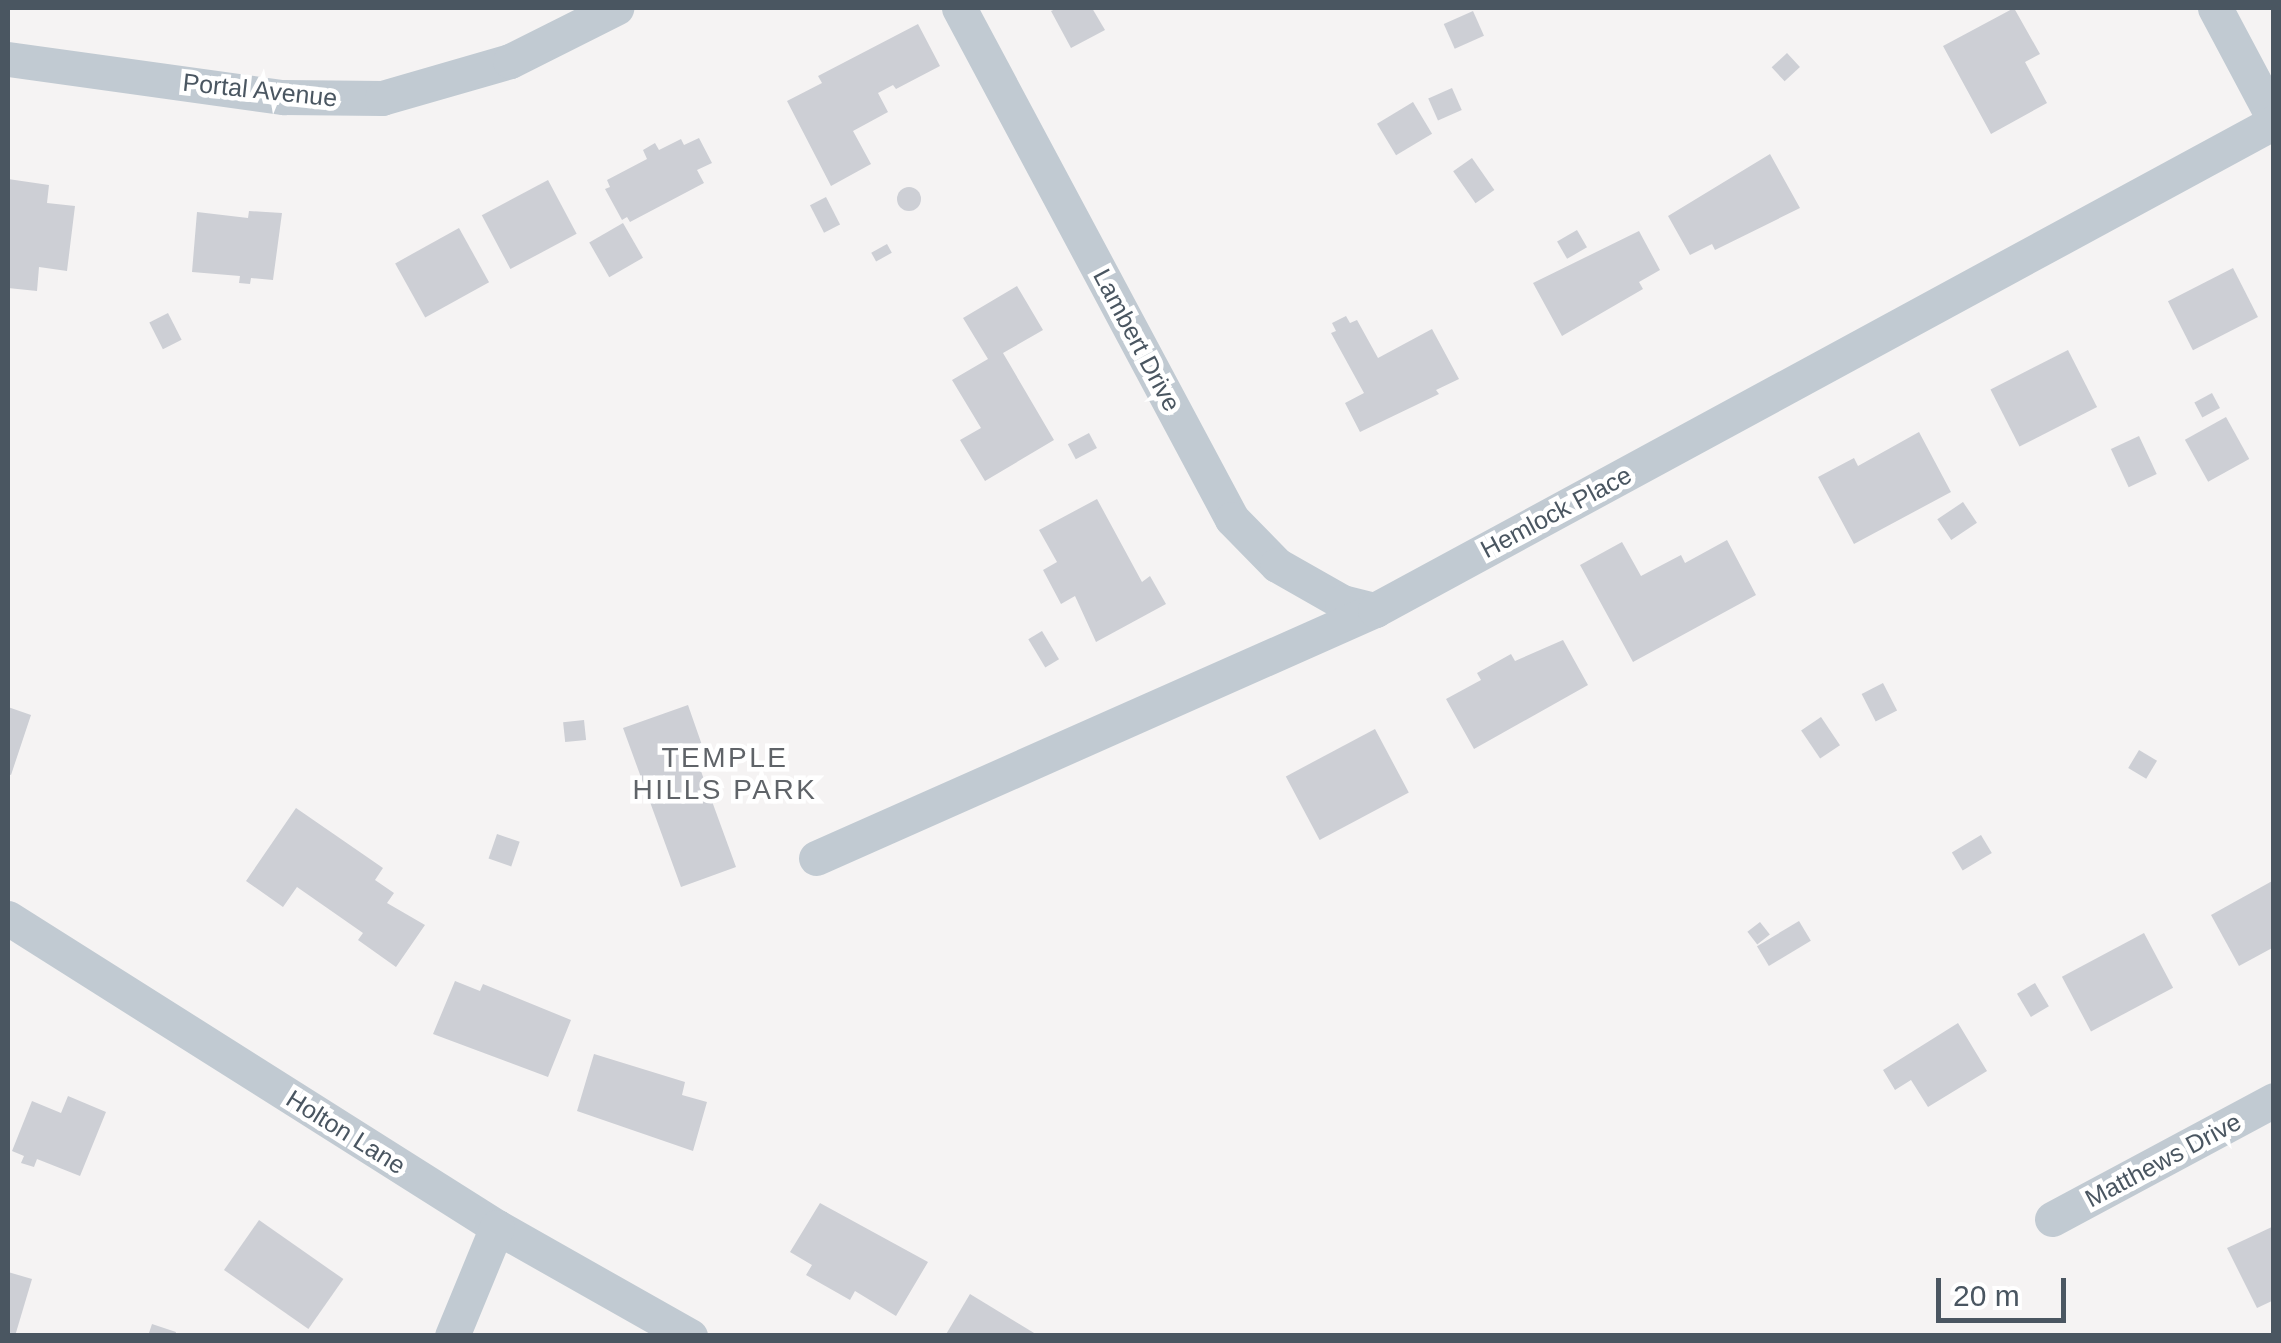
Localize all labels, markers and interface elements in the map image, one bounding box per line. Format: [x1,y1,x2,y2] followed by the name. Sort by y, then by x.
[181,67,339,113] street label: Portal Avenue
[1087,264,1187,416] street label: Lambert Drive
[1475,460,1637,564] street label: Hemlock Place
[633,741,817,807] district label: TEMPLE HILLS PARK
[281,1084,411,1180] street label: Holton Lane
[2080,1106,2246,1214] street label: Matthews Drive
[1941,1258,2071,1320] scale bar
[1953,1279,2020,1312] text: 20 m

